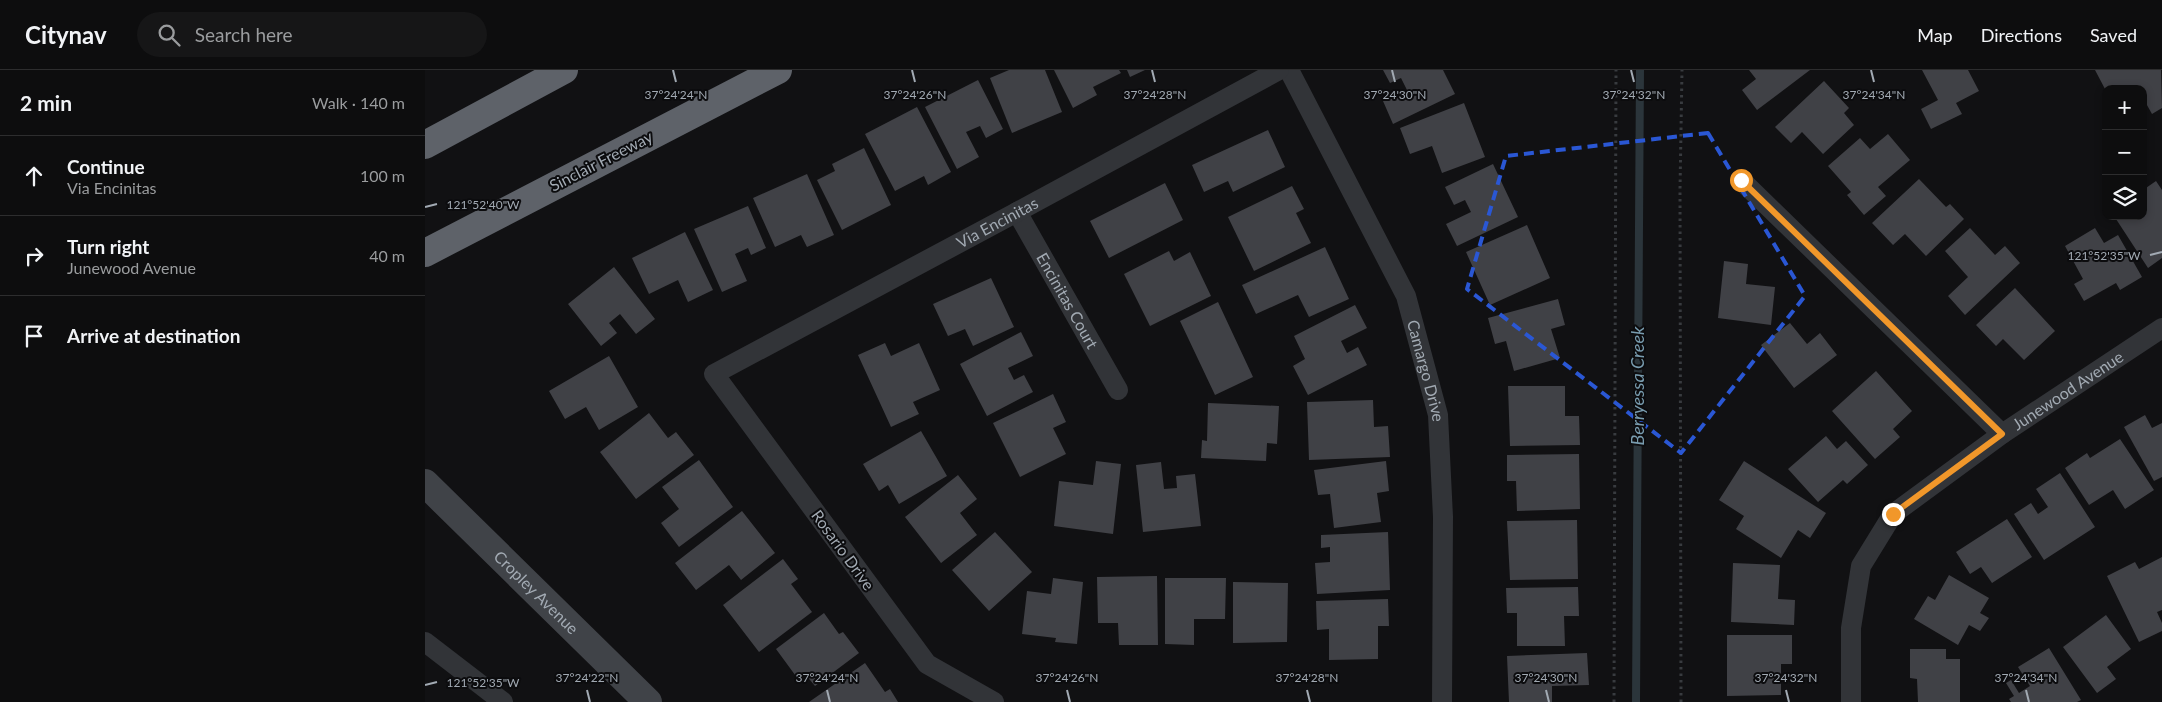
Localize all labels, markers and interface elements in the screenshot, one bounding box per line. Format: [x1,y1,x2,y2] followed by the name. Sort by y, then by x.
[137,12,487,57] search box
[25,20,107,49] text: Citynav
[155,21,183,49] icon: search
[195,23,293,46] text: Search here
[1917,24,1953,46] text: Map
[1981,24,2062,46] text: Directions
[2090,24,2137,46] text: Saved
[2102,85,2147,220] map controls
[2102,85,2147,130] button: +
[645,87,707,102] text: 37°24'24"N
[884,87,946,102] text: 37°24'26"N
[1124,87,1186,102] text: 37°24'28"N
[1364,87,1426,102] text: 37°24'30"N
[1603,87,1665,102] text: 37°24'32"N
[1843,87,1905,102] text: 37°24'34"N
[20,90,72,115] text: 2 min
[312,93,405,112] text: Walk · 140 m
[546,126,656,195] street label: Sinclair Freeway
[2102,130,2147,175] button: −
[67,155,145,178] text: Continue
[20,162,48,190] icon: ahead
[360,166,405,185] text: 100 m
[1730,169,1753,192] route start
[2102,175,2147,220] button: layers
[67,178,157,197] text: Via Encinitas
[953,193,1041,252] street label: Via Encinitas
[446,197,520,212] text: 121°52'40"W
[67,235,149,258] text: Turn right
[20,242,48,270] icon: right
[369,246,405,265] text: 40 m
[2067,248,2141,263] text: 121°52'35"W
[1033,249,1103,352] street label: Encinitas Court
[67,258,196,277] text: Junewood Avenue
[1404,318,1448,422] street label: Camargo Drive
[20,322,48,350] icon: arrive
[67,324,240,347] text: Arrive at destination
[1626,326,1648,446] water label: Berryessa Creek
[2009,346,2127,434] street label: Junewood Avenue
[1882,503,1905,526] route end
[808,506,879,593] street label: Rosario Drive
[491,546,583,637] street label: Cropley Avenue
[556,670,618,685] text: 37°24'22"N
[796,670,858,685] text: 37°24'24"N
[1036,670,1098,685] text: 37°24'26"N
[1276,670,1338,685] text: 37°24'28"N
[1515,670,1577,685] text: 37°24'30"N
[1755,670,1817,685] text: 37°24'32"N
[1995,670,2057,685] text: 37°24'34"N
[446,675,520,690] text: 121°52'35"W

